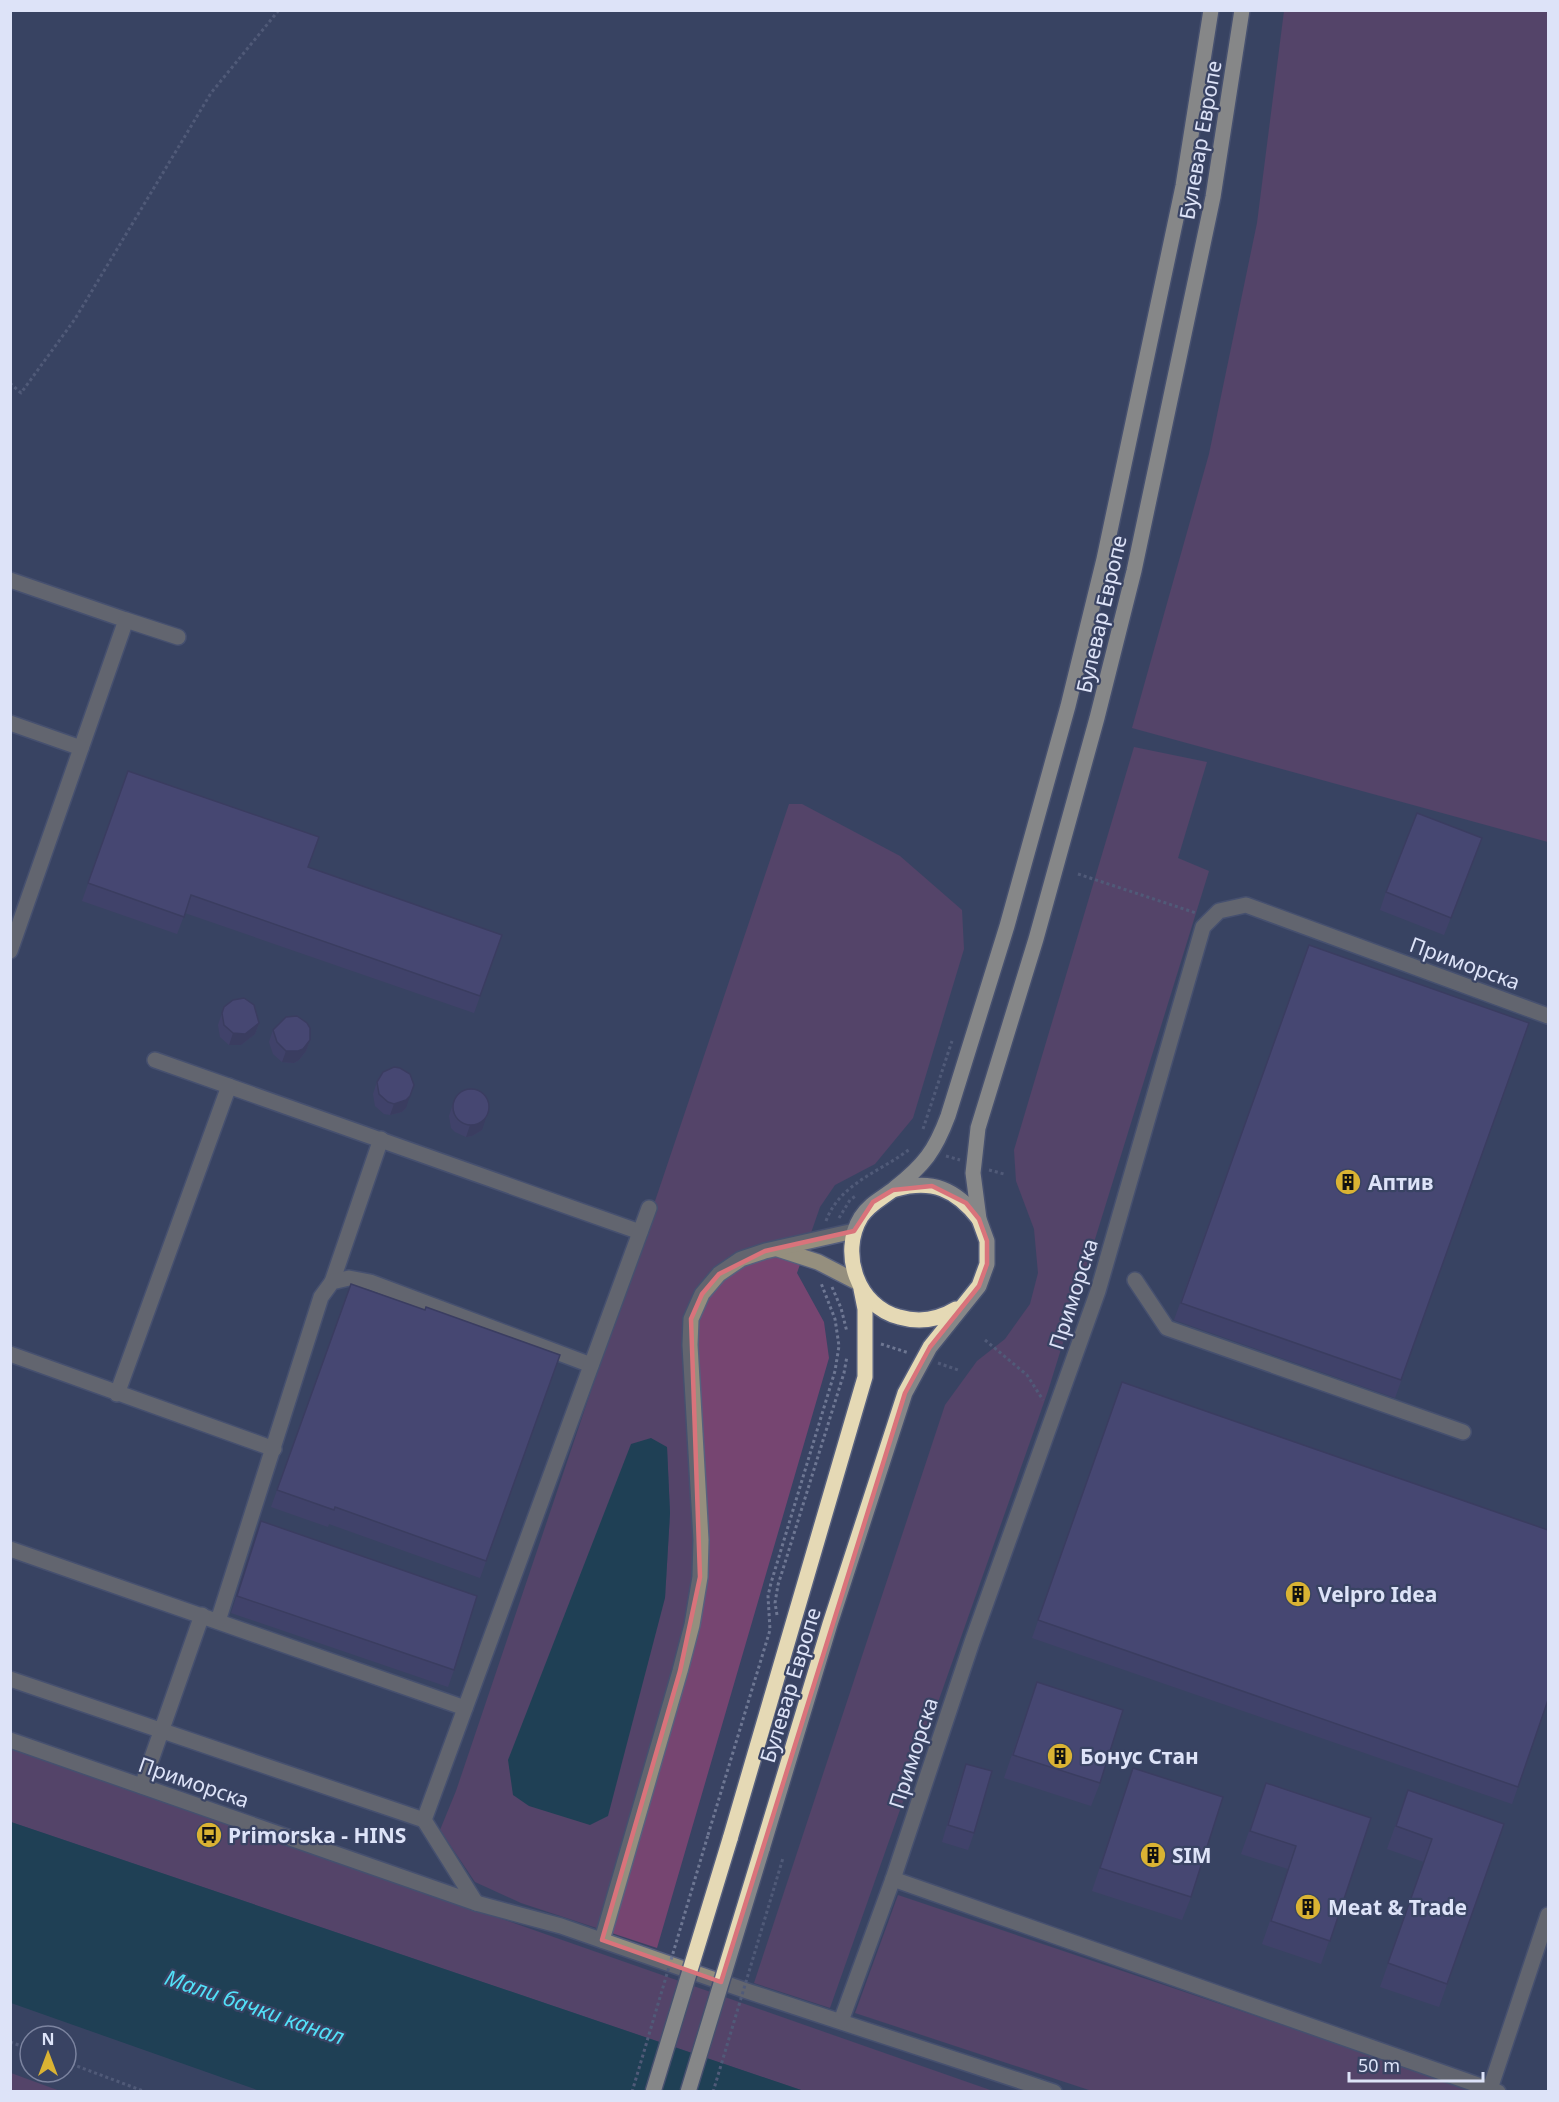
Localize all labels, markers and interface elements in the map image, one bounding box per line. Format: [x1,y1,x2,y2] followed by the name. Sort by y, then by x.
[1172,58,1228,222] street label: Булевар Европе
[1069,532,1133,696] street label: Булевар Европе
[1406,930,1524,996] street label: Приморска
[1333,1167,1363,1197] building icon: Аптив
[1368,1168,1433,1196] place label: Аптив
[1042,1235,1104,1353] street label: Приморска
[1283,1579,1313,1609] building icon: Velpro Idea
[1318,1580,1437,1608] place label: Velpro Idea
[753,1604,827,1766] street label: Булевар Европе
[882,1694,944,1812] street label: Приморска
[1045,1741,1075,1771] building icon: Бонус Стан
[1080,1742,1199,1770] place label: Бонус Стан
[135,1750,253,1814] street label: Приморска
[194,1820,224,1850] bus stop icon: Primorska - HINS
[228,1821,406,1849] place label: Primorska - HINS
[1138,1840,1168,1870] building icon: SIM
[1172,1841,1212,1869] place label: SIM
[1293,1892,1323,1922] building icon: Meat & Trade
[1328,1893,1467,1921] place label: Meat & Trade
[161,1961,349,2051] water label: Мали бачки канал
[18,2024,78,2084] north arrow
[41,2028,55,2050] text: N
[1349,2045,1482,2083] scale bar
[1358,2053,1400,2077] text: 50 m

